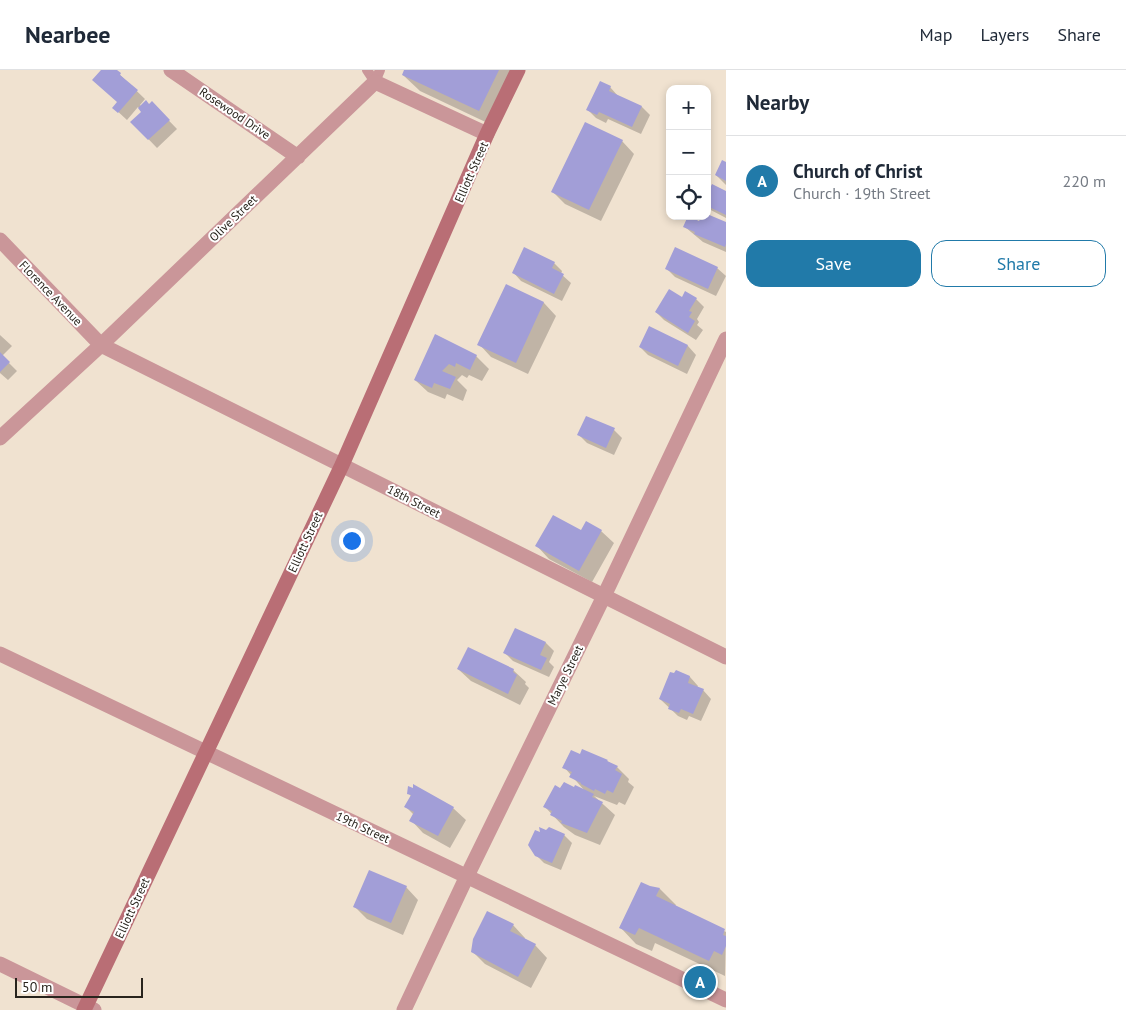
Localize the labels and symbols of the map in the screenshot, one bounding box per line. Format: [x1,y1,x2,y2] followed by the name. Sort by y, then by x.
[197,84,273,142] street label: Rosewood Drive
[451,139,491,205] street label: Elliott Street
[206,192,260,244] street label: Olive Street
[16,257,86,329] street label: Florence Avenue
[385,481,443,521] street label: 18th Street
[284,509,326,575] street label: Elliott Street
[339,528,365,554] your location
[544,643,586,707] street label: Marye Street
[334,808,392,846] street label: 19th Street
[111,875,153,941] street label: Elliott Street
[684,963,716,1001] pin: A
[15,975,142,998] scale bar

